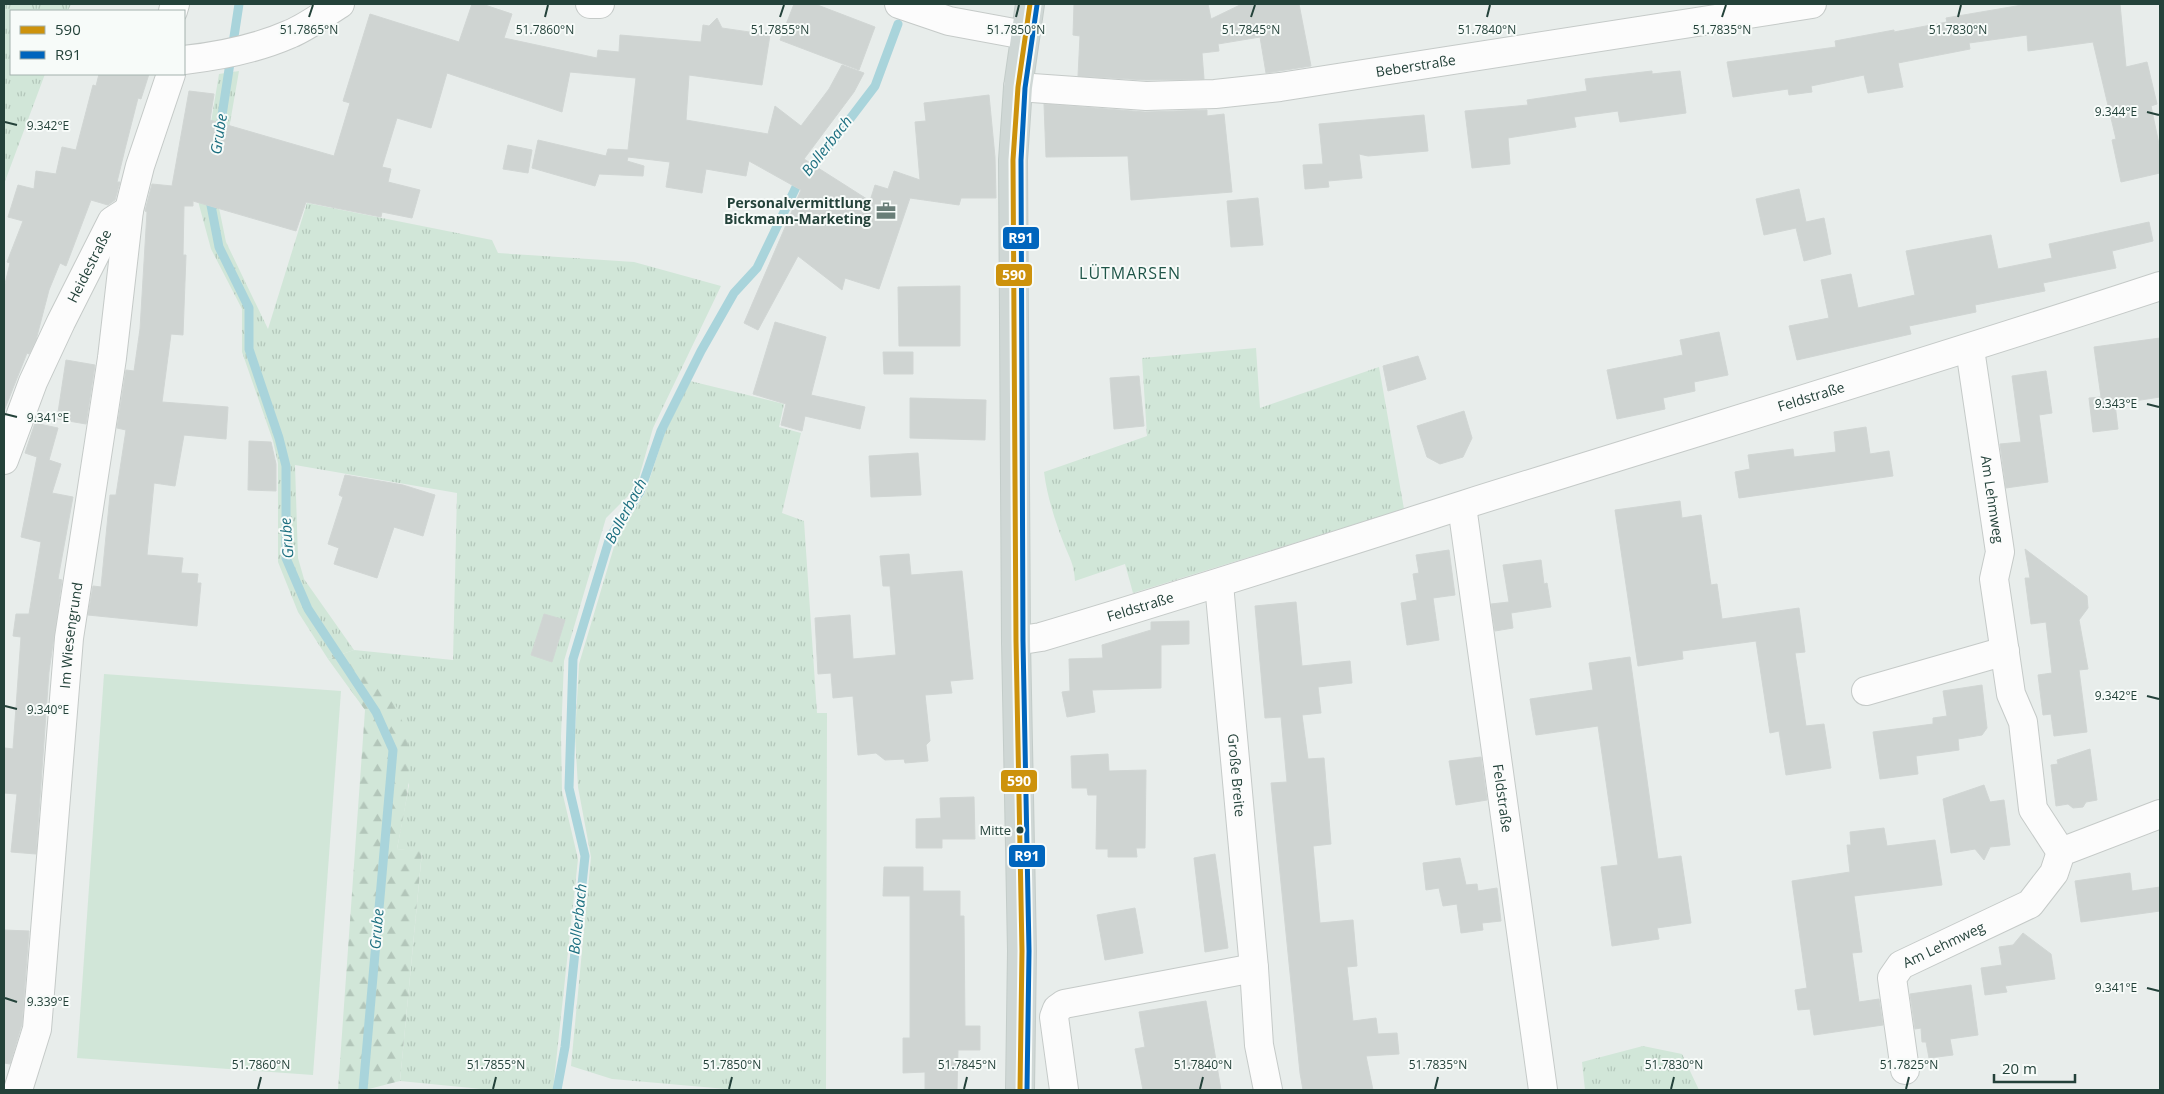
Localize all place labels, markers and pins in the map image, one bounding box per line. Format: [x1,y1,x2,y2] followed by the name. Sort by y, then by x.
[724,193,871,228] place label: Personalvermittlung Bickmann-Marketing
[875,200,897,222] office icon: Personalvermittlung Bickmann-Marketing
[979,821,1011,839] place label: Mitte
[1015,825,1025,835] marker: Mitte

